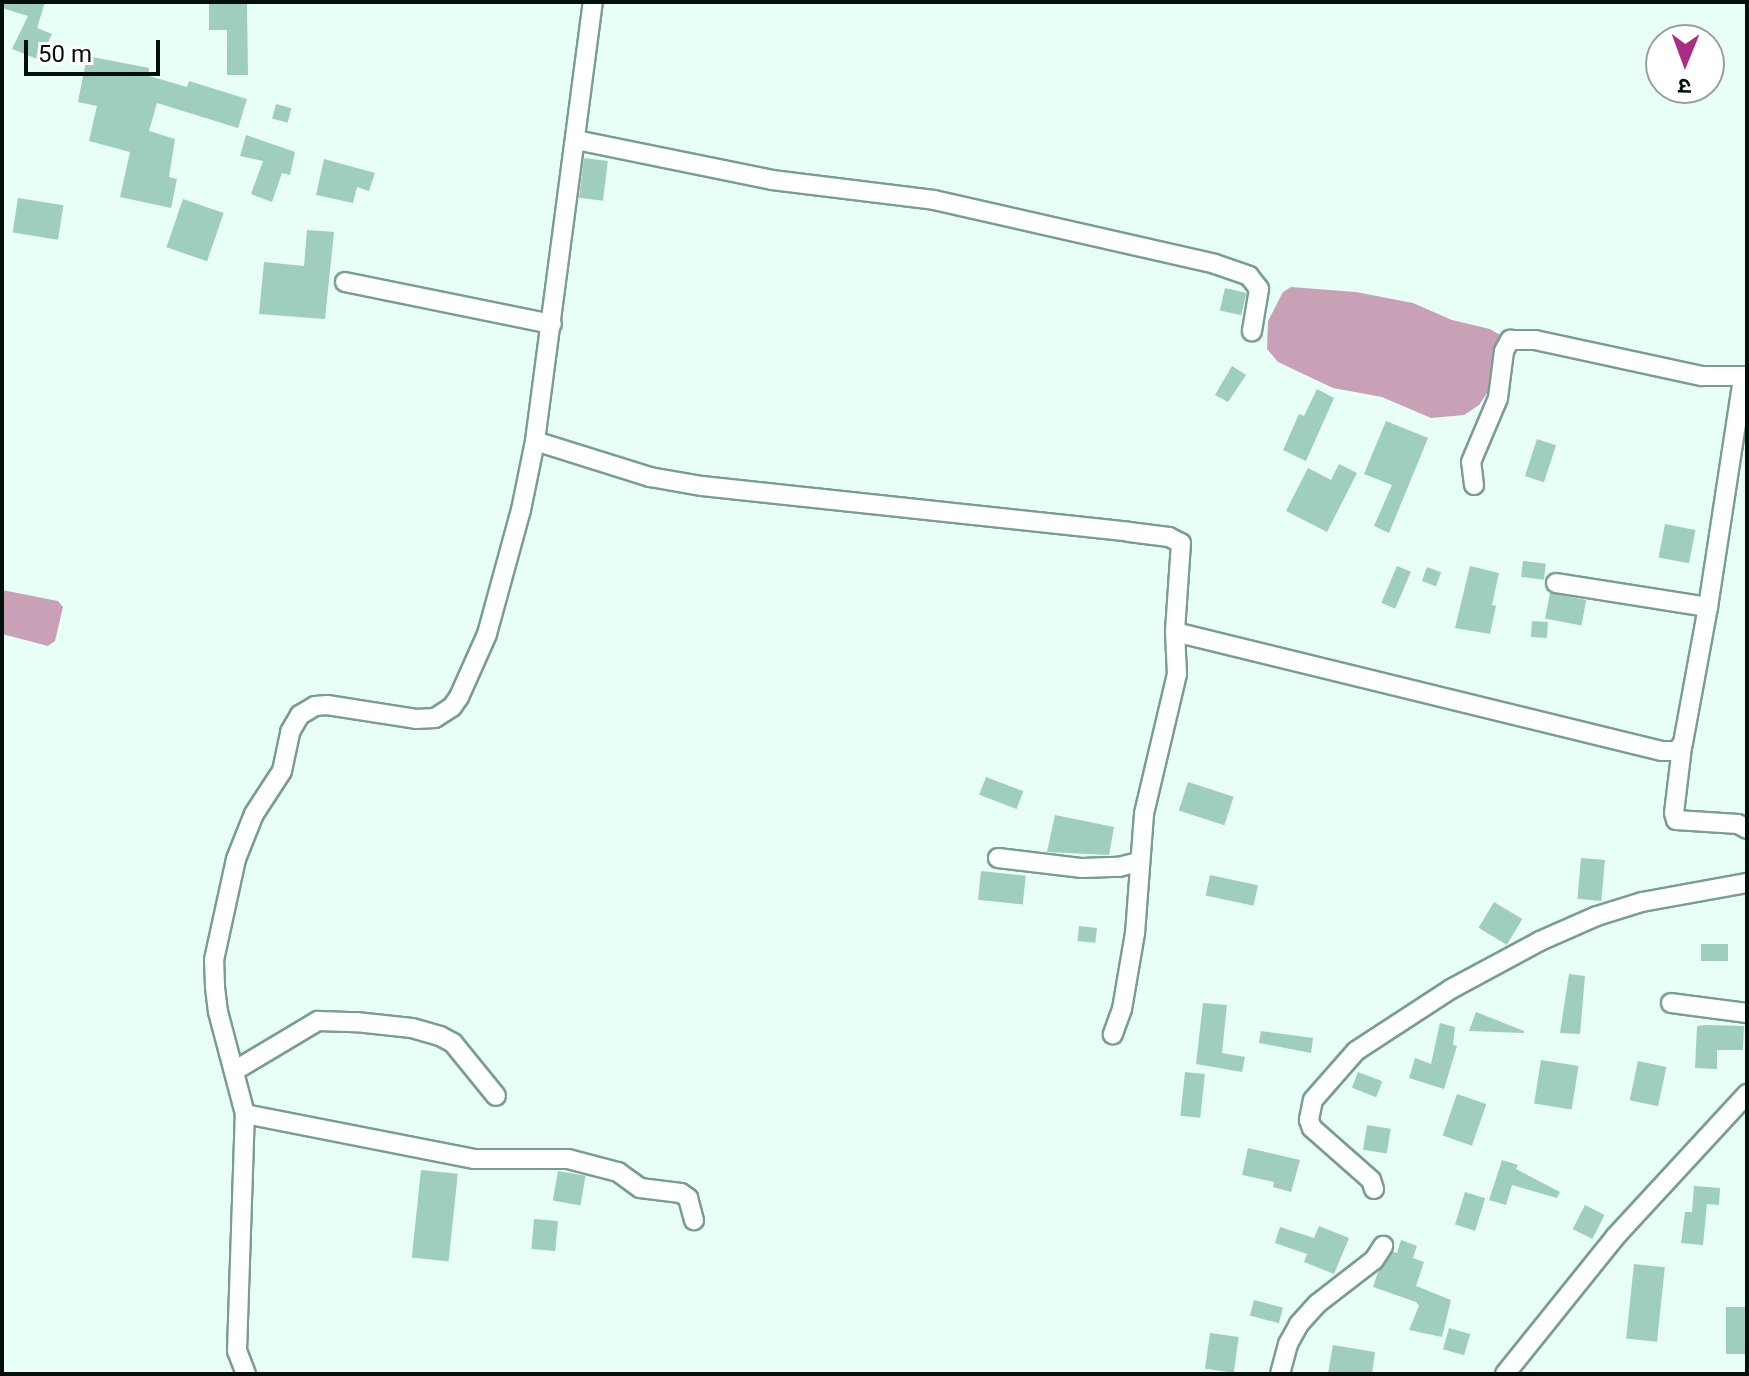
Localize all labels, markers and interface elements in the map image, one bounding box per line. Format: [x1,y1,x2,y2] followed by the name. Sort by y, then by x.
[28,24,164,74] scale bar
[1645,24,1725,104] north arrow
[38,40,92,68] text: 50 m
[1678,74,1691,99] text: उ

